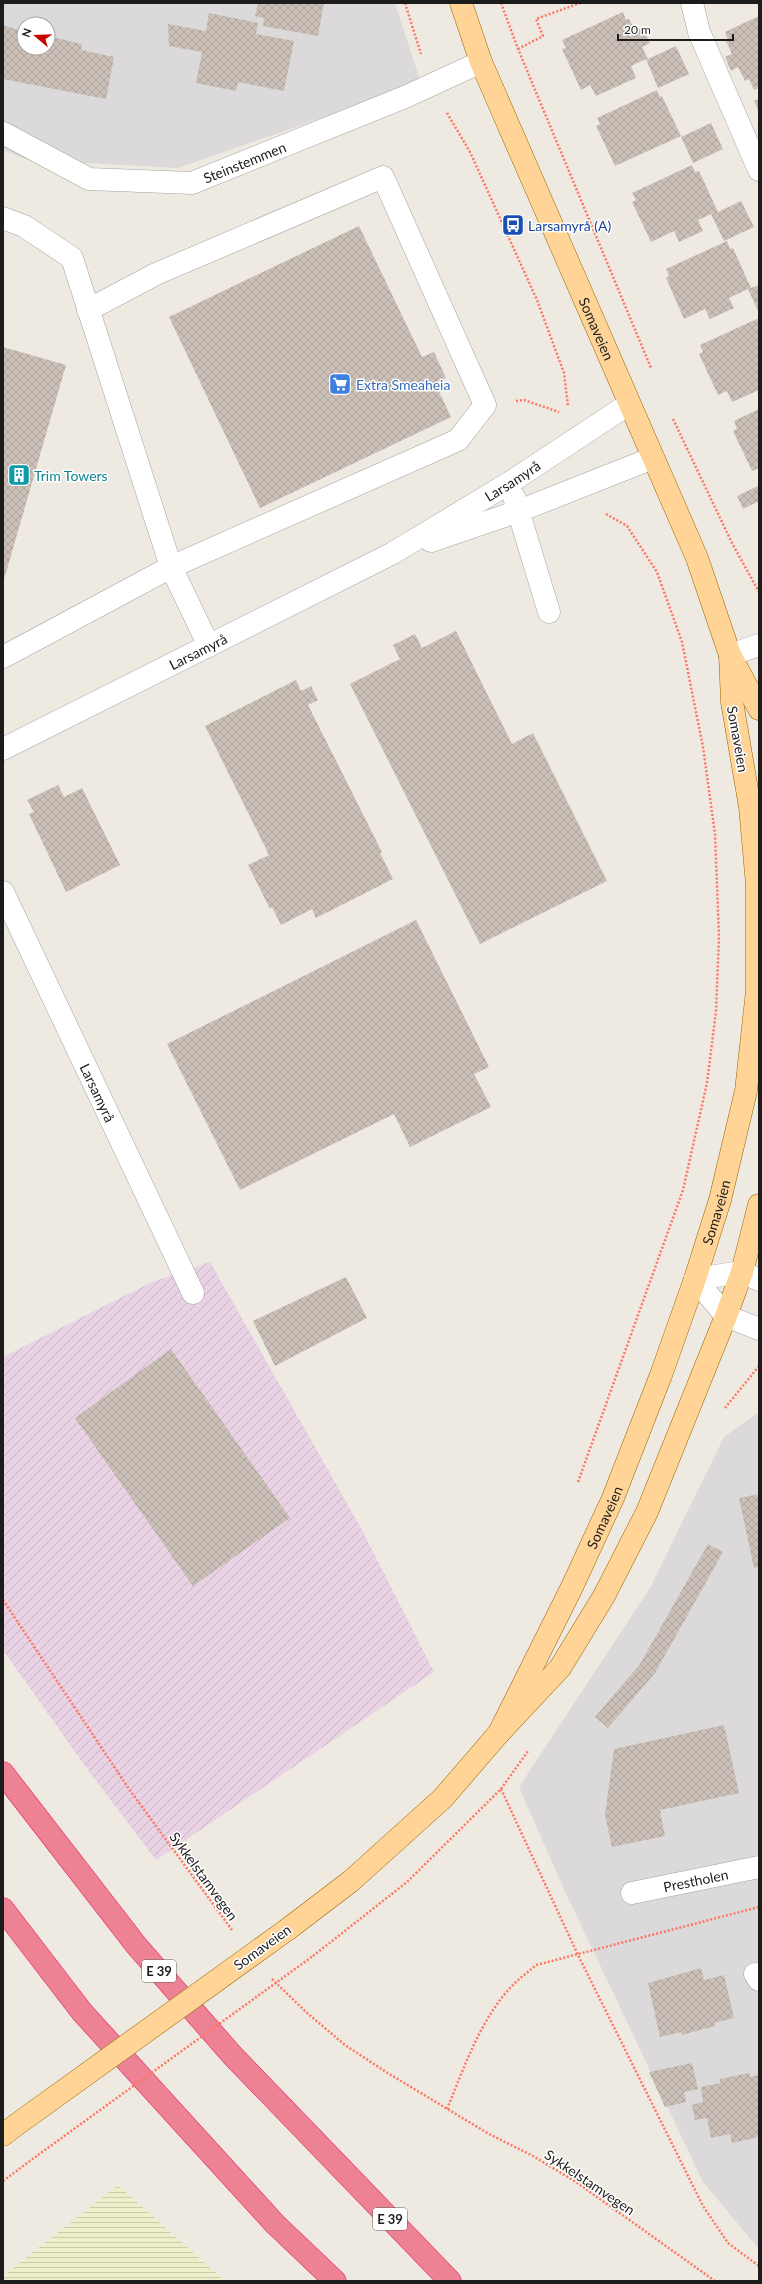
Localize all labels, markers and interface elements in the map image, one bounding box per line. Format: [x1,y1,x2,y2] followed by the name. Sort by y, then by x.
[16,16,56,56] north arrow
[618,16,733,42] scale bar
[624,22,651,37] text: 20 m
[19,26,34,39] text: N
[201,138,288,186] street label: Steinstemmen
[500,212,526,238] bus stop icon: Larsamyrå (A)
[528,217,612,234] place label: Larsamyrå (A)
[576,294,618,363] street label: Somaveien
[327,371,353,397] supermarket icon: Extra Smeaheia
[356,376,450,393] place label: Extra Smeaheia
[481,456,543,504] street label: Larsamyrå
[6,462,32,488] building icon: Trim Towers
[34,467,108,484] place label: Trim Towers
[166,629,230,673] street label: Larsamyrå
[724,705,752,773] street label: Somaveien
[77,1061,119,1125] street label: Larsamyrå
[698,1178,733,1247] street label: Somaveien
[582,1484,625,1551] street label: Somaveien
[166,1828,242,1924] street label: Sykkelstamvegen
[662,1865,730,1895] street label: Prestholen
[230,1920,294,1974] street label: Somaveien
[142,1960,176,1982] road number: E 39
[542,2146,638,2218] street label: Sykkelstamvegen
[373,2208,407,2230] road number: E 39

